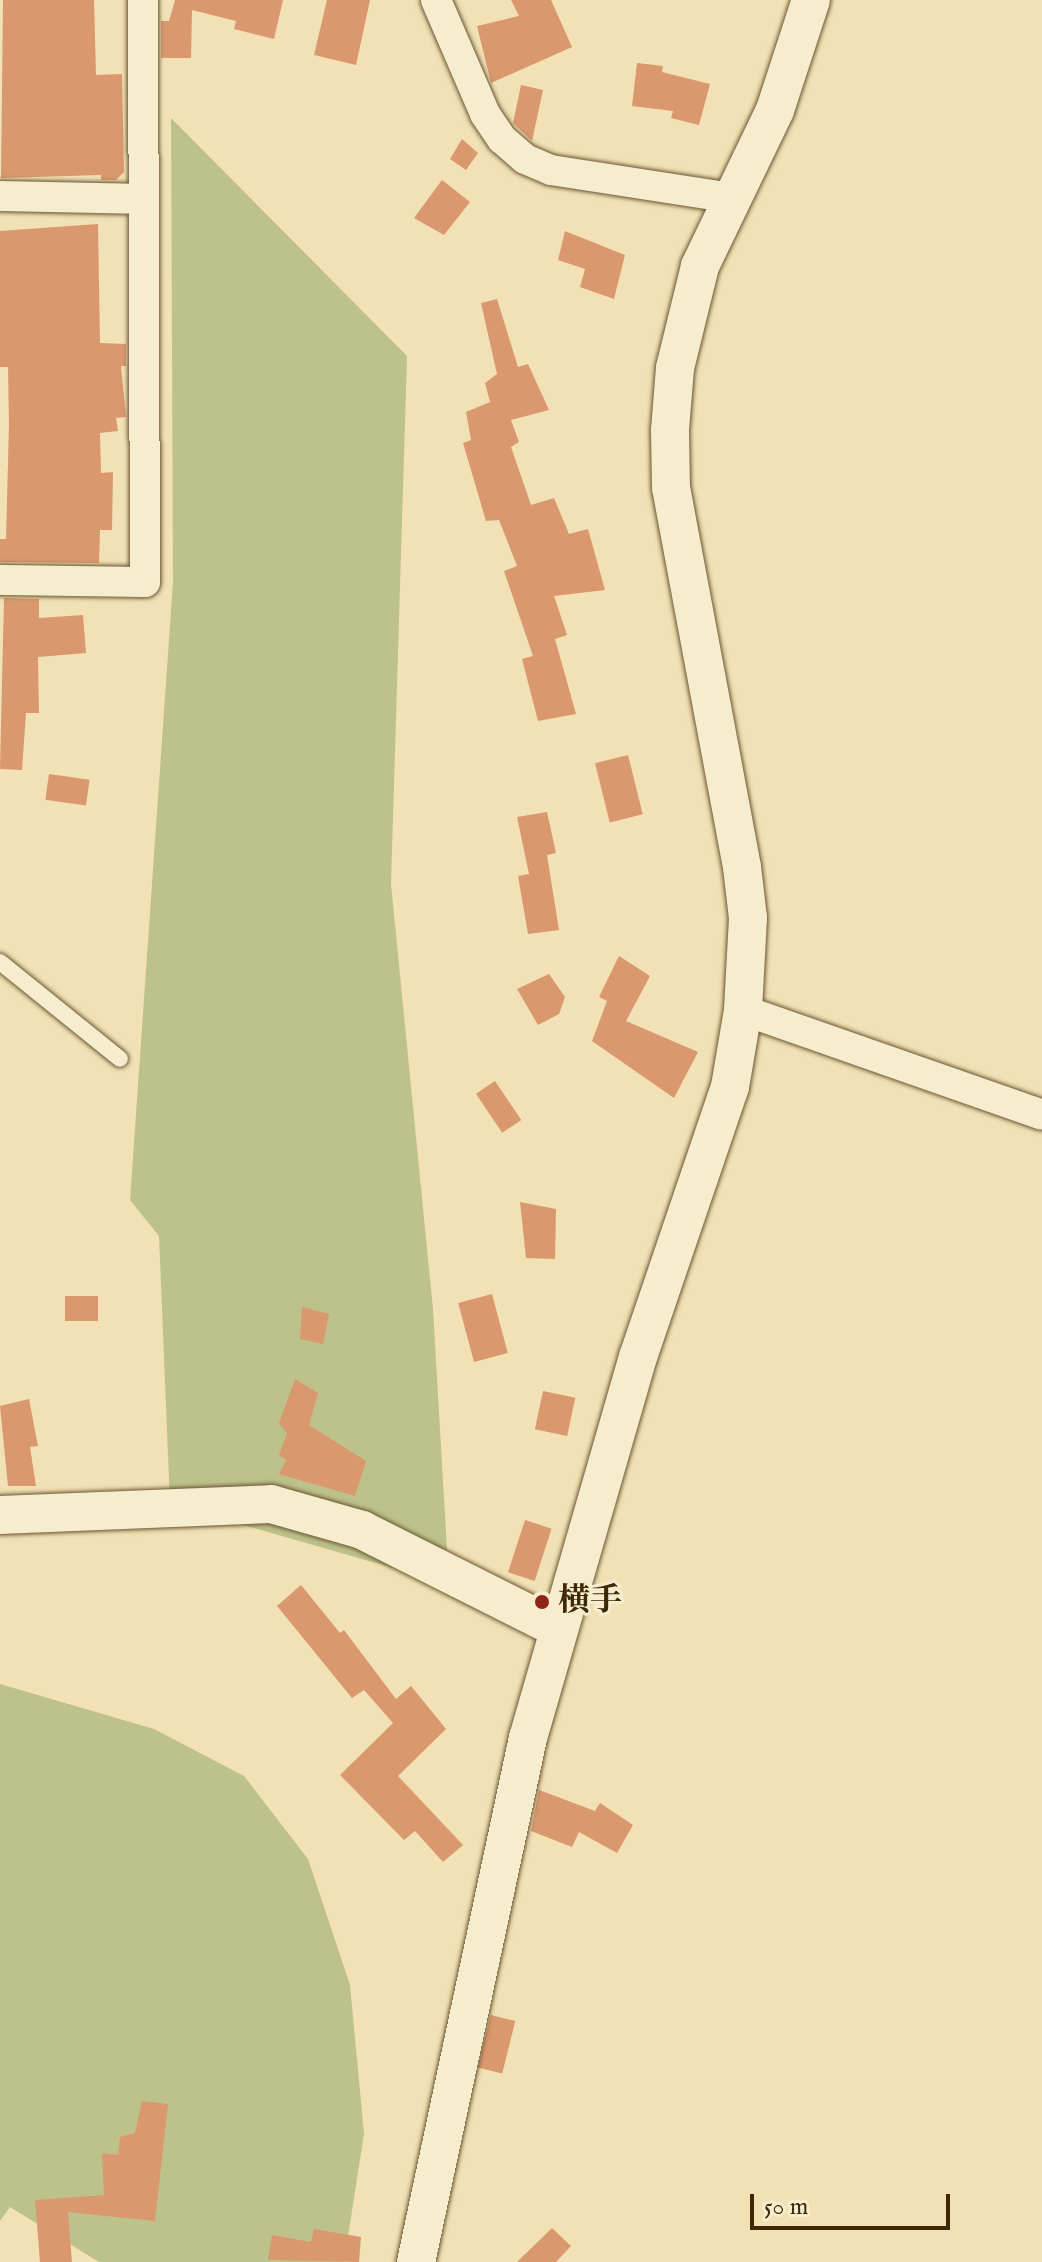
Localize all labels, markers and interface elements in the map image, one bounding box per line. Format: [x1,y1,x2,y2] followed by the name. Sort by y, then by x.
[558,1583,622,1621] place label: 横手
[533,1593,551,1611] marker: 横手
[754,2178,954,2228] scale bar
[764,2192,808,2223] text: 50 m

